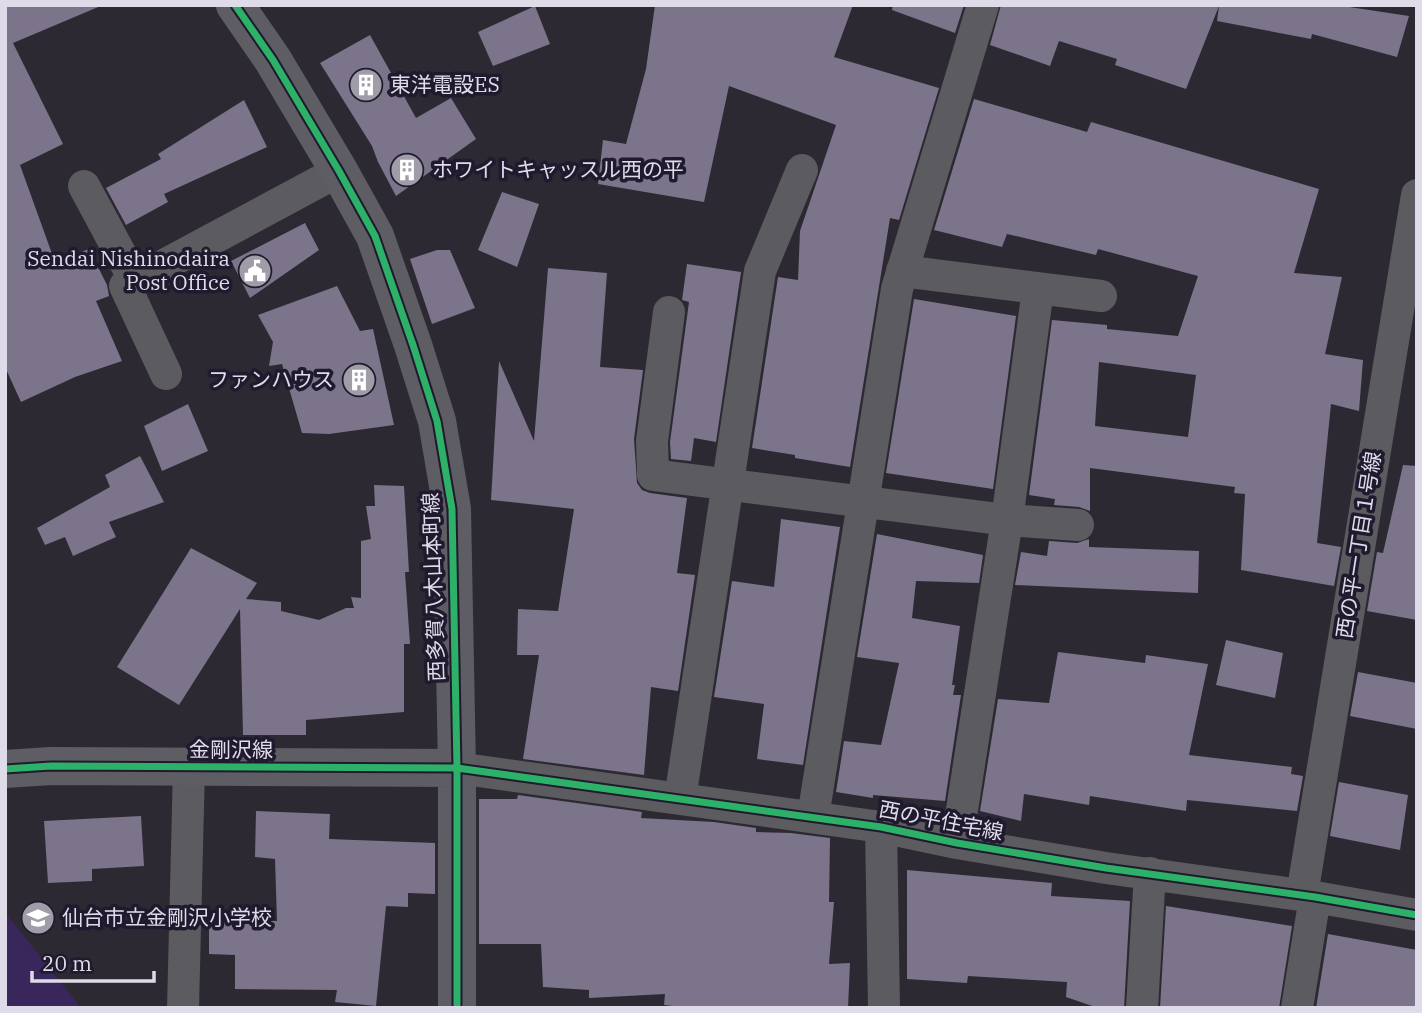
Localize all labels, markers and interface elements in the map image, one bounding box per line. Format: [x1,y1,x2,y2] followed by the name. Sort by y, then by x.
[347,66,385,104] building icon: 東洋電設ES
[390,70,500,98] place label: 東洋電設ES
[388,151,426,189] building icon: ホワイトキャッスル西の平
[432,155,684,183] place label: ホワイトキャッスル西の平
[27,244,230,296] place label: Sendai Nishinodaira Post Office
[236,252,274,290] public building icon: Sendai Nishinodaira Post Office
[340,361,378,399] building icon: ファンハウス
[208,365,334,393] place label: ファンハウス
[1329,449,1387,640] street label: 西の平一丁目１号線
[416,492,450,682] street label: 西多賀八木山本町線
[189,735,273,763] street label: 金剛沢線
[877,794,1006,846] street label: 西の平住宅線
[19,899,57,937] school or university icon: 仙台市立金剛沢小学校
[62,903,272,931] place label: 仙台市立金剛沢小学校
[32,940,154,984] scale bar
[42,949,92,977] text: 20 m

